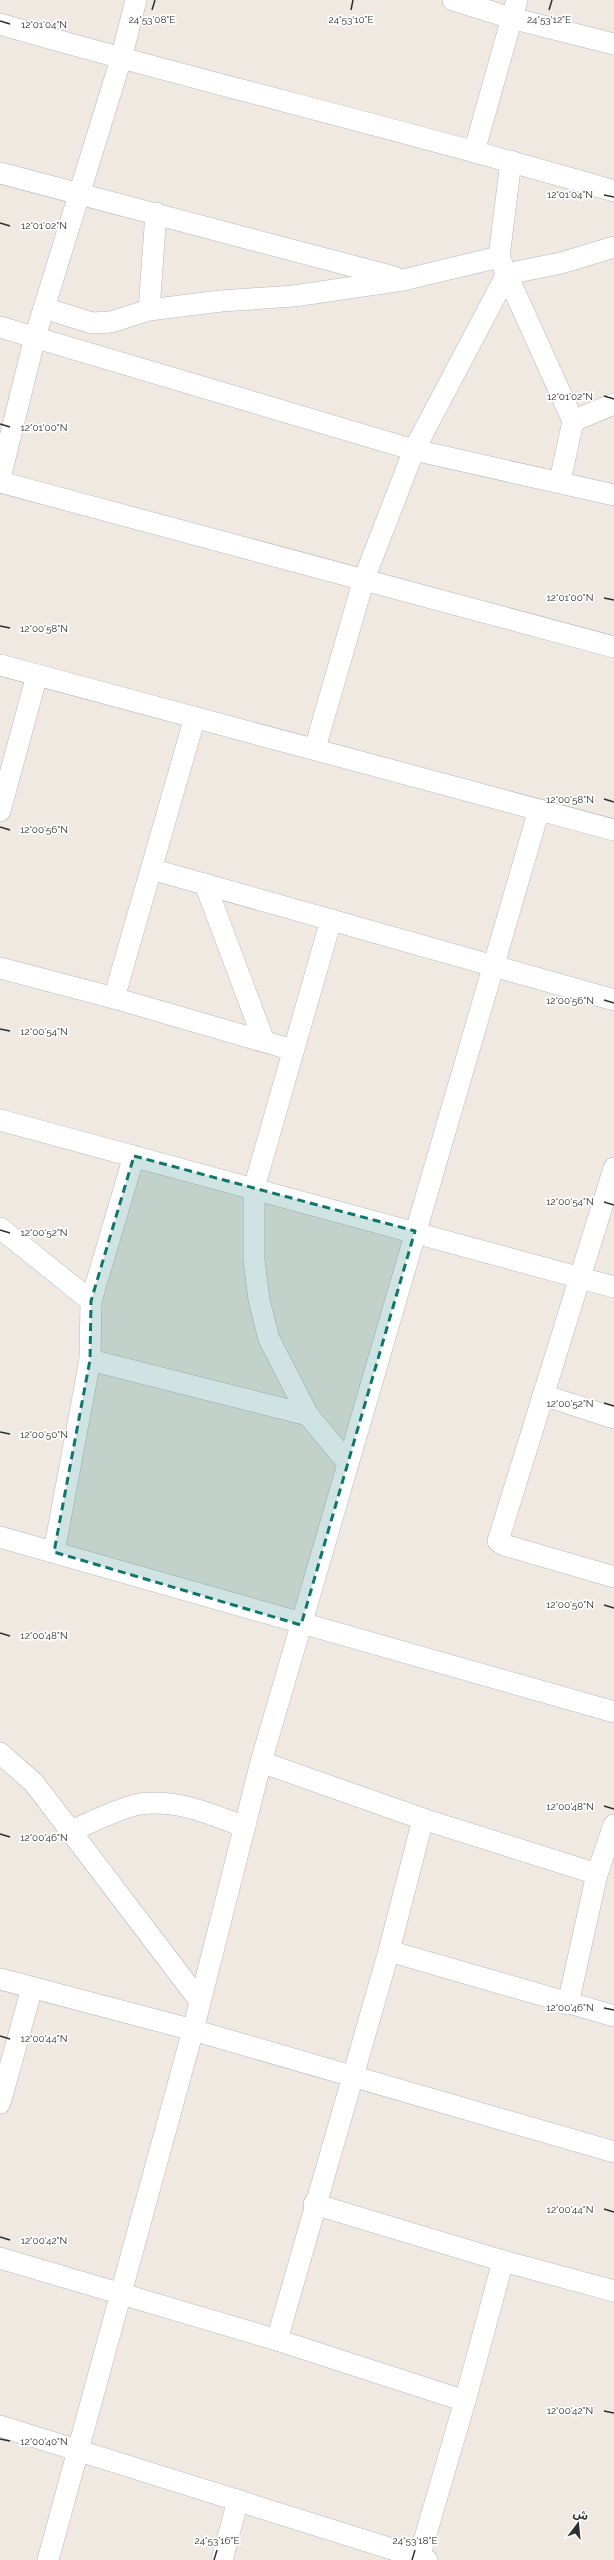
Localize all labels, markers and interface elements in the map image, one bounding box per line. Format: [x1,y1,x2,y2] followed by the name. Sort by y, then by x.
[129,14,175,25] text: 24°53'08"E
[328,14,374,25] text: 24°53'10"E
[527,14,571,25] text: 24°53'12"E
[21,19,67,30] text: 12°01'04"N
[547,189,593,200] text: 12°01'04"N
[21,220,67,231] text: 12°01'02"N
[547,391,593,402] text: 12°01'02"N
[21,422,67,433] text: 12°01'00"N
[547,592,593,603] text: 12°01'00"N
[20,623,68,634] text: 12°00'58"N
[546,794,594,805] text: 12°00'58"N
[20,824,68,835] text: 12°00'56"N
[546,995,594,1006] text: 12°00'56"N
[20,1026,68,1037] text: 12°00'54"N
[546,1196,594,1207] text: 12°00'54"N
[20,1227,68,1238] text: 12°00'52"N
[546,1398,594,1409] text: 12°00'52"N
[20,1429,68,1440] text: 12°00'50"N
[546,1599,594,1610] text: 12°00'50"N
[20,1630,68,1641] text: 12°00'48"N
[546,1801,594,1812] text: 12°00'48"N
[20,1832,68,1843] text: 12°00'46"N
[546,2002,594,2013] text: 12°00'46"N
[21,2033,67,2044] text: 12°00'44"N
[547,2204,593,2215] text: 12°00'44"N
[21,2235,67,2246] text: 12°00'42"N
[547,2405,593,2416] text: 12°00'42"N
[20,2436,68,2447] text: 12°00'40"N
[558,2504,598,2544] north arrow
[572,2507,590,2523] text: ش
[194,2535,240,2546] text: 24°53'16"E
[393,2535,437,2546] text: 24°53'18"E

